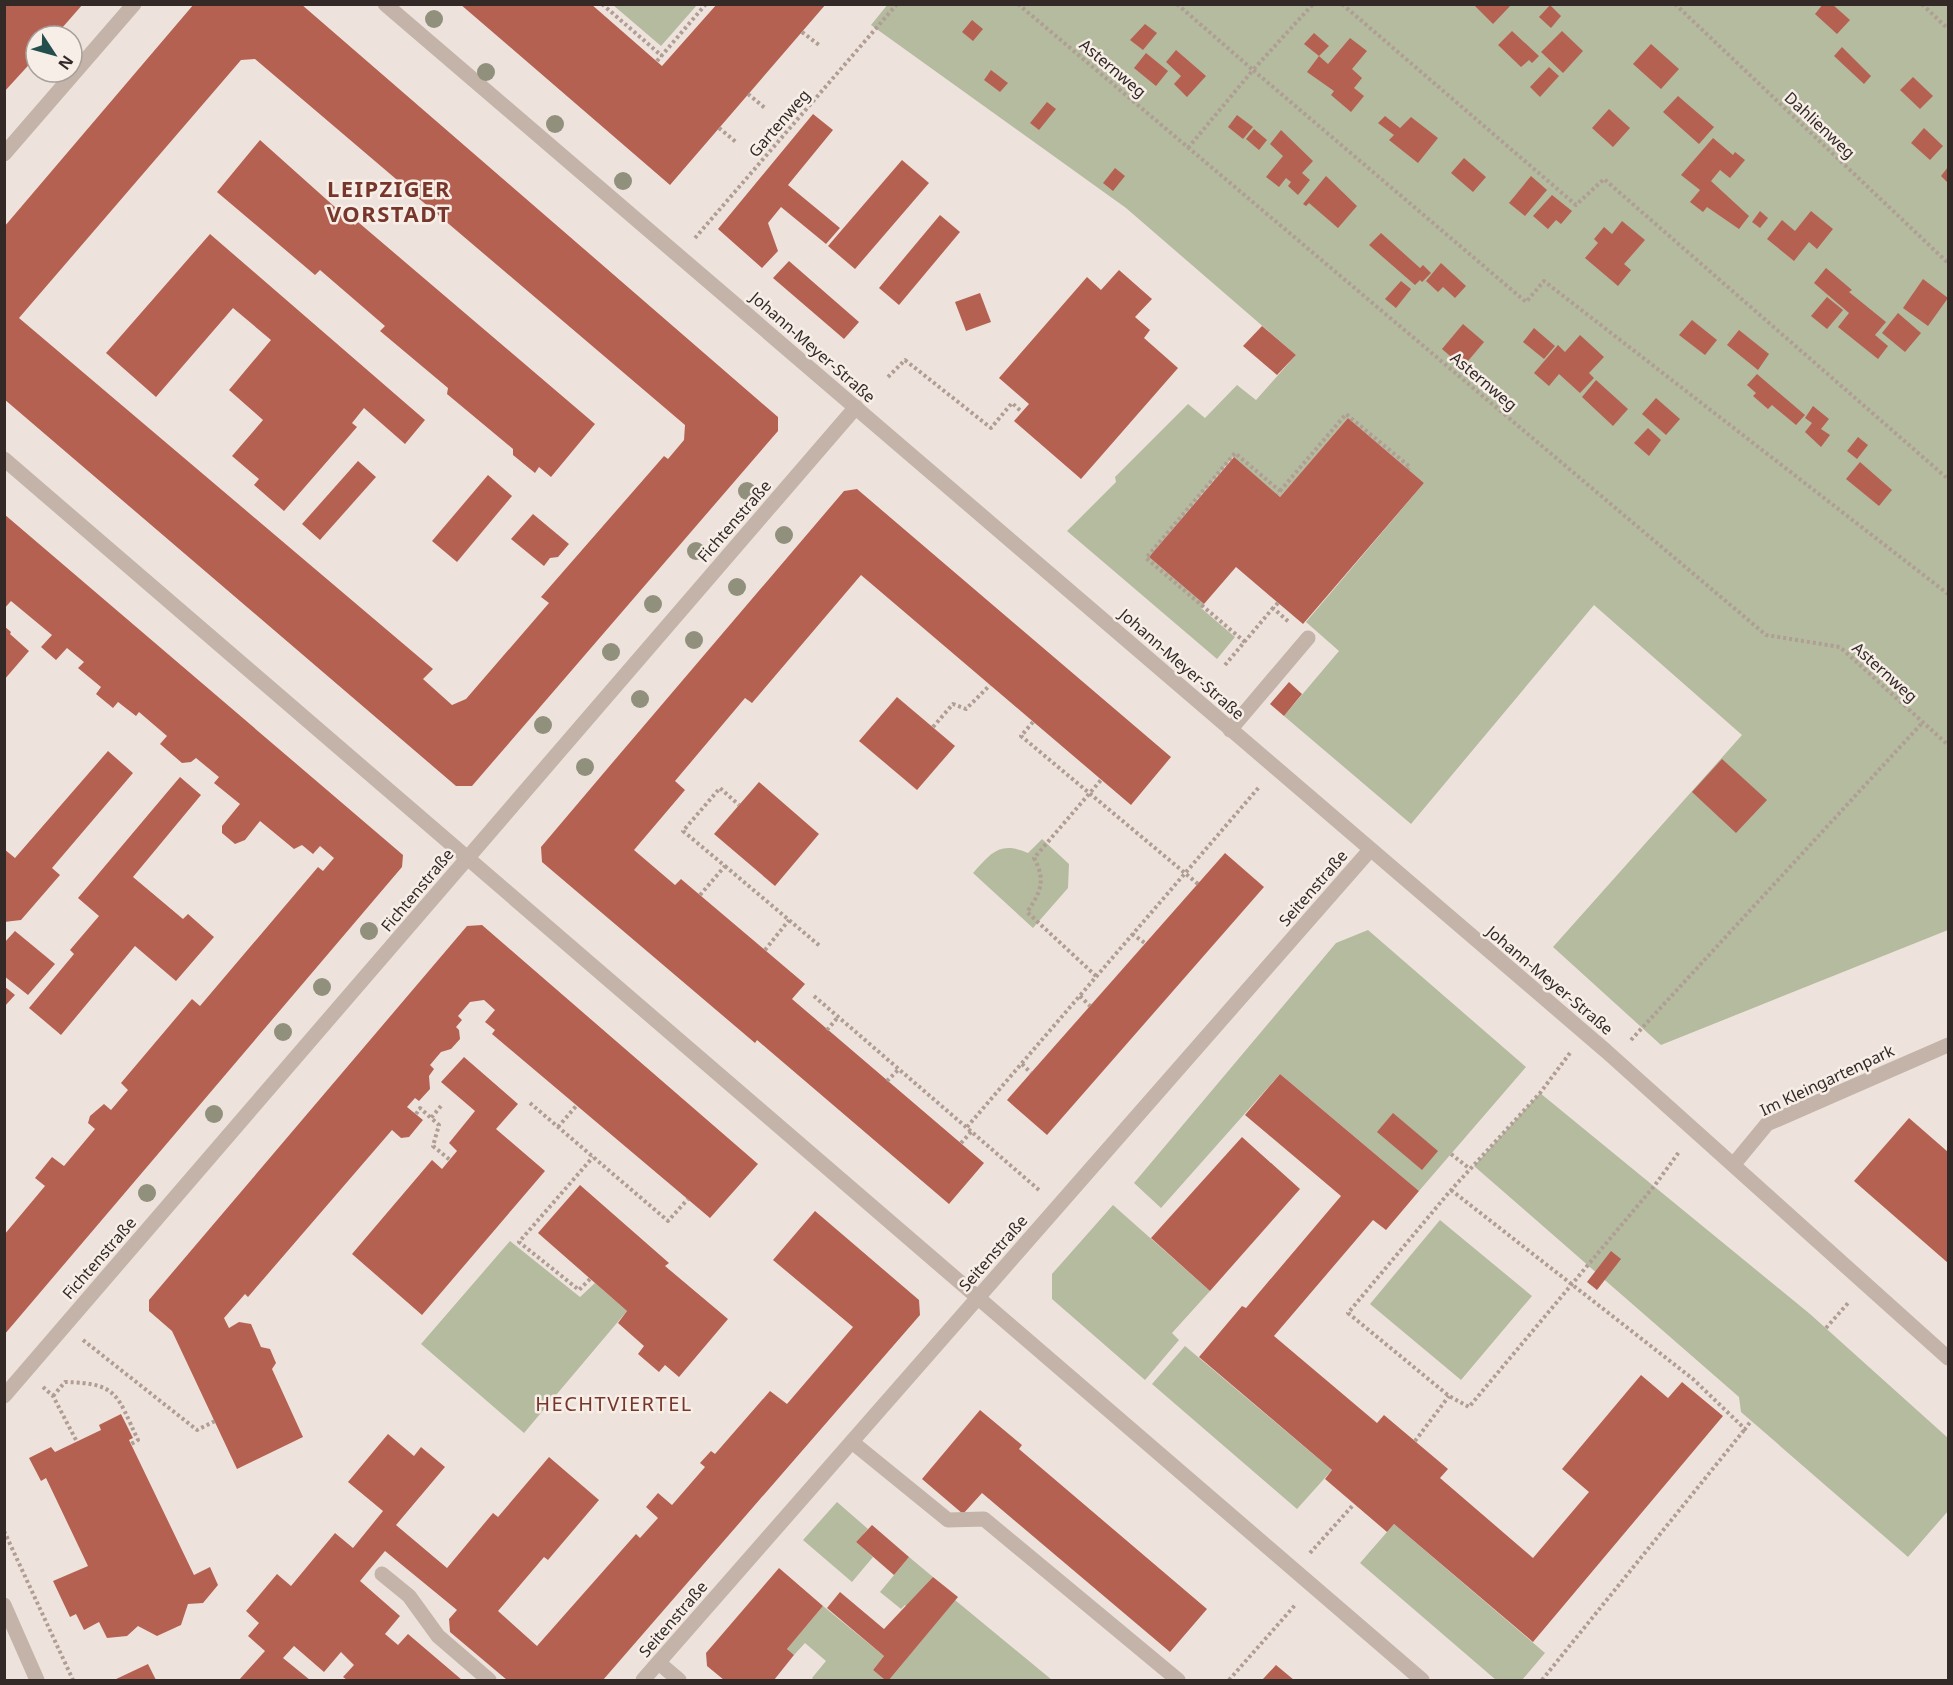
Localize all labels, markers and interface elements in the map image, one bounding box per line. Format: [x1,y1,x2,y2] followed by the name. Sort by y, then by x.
[24,24,84,84] north arrow
[1075,34,1151,102] street label: Asternweg
[53,51,79,75] text: N
[743,84,815,162] street label: Gartenweg
[1780,87,1860,163] street label: Dahlienweg
[327,173,451,228] district label: LEIPZIGER VORSTADT
[744,285,880,407] street label: Johann-Meyer-Straße
[1446,347,1522,415] street label: Asternweg
[692,475,776,567] street label: Fichtenstraße
[1113,602,1249,724] street label: Johann-Meyer-Straße
[1848,637,1922,707] street label: Asternweg
[376,844,458,936] street label: Fichtenstraße
[1274,845,1352,931] street label: Seitenstraße
[1481,919,1618,1040] street label: Johann-Meyer-Straße
[1756,1039,1898,1121] street label: Im Kleingartenpark
[954,1210,1032,1296] street label: Seitenstraße
[57,1212,141,1304] street label: Fichtenstraße
[535,1390,693,1417] district label: HECHTVIERTEL
[634,1576,712,1662] street label: Seitenstraße

